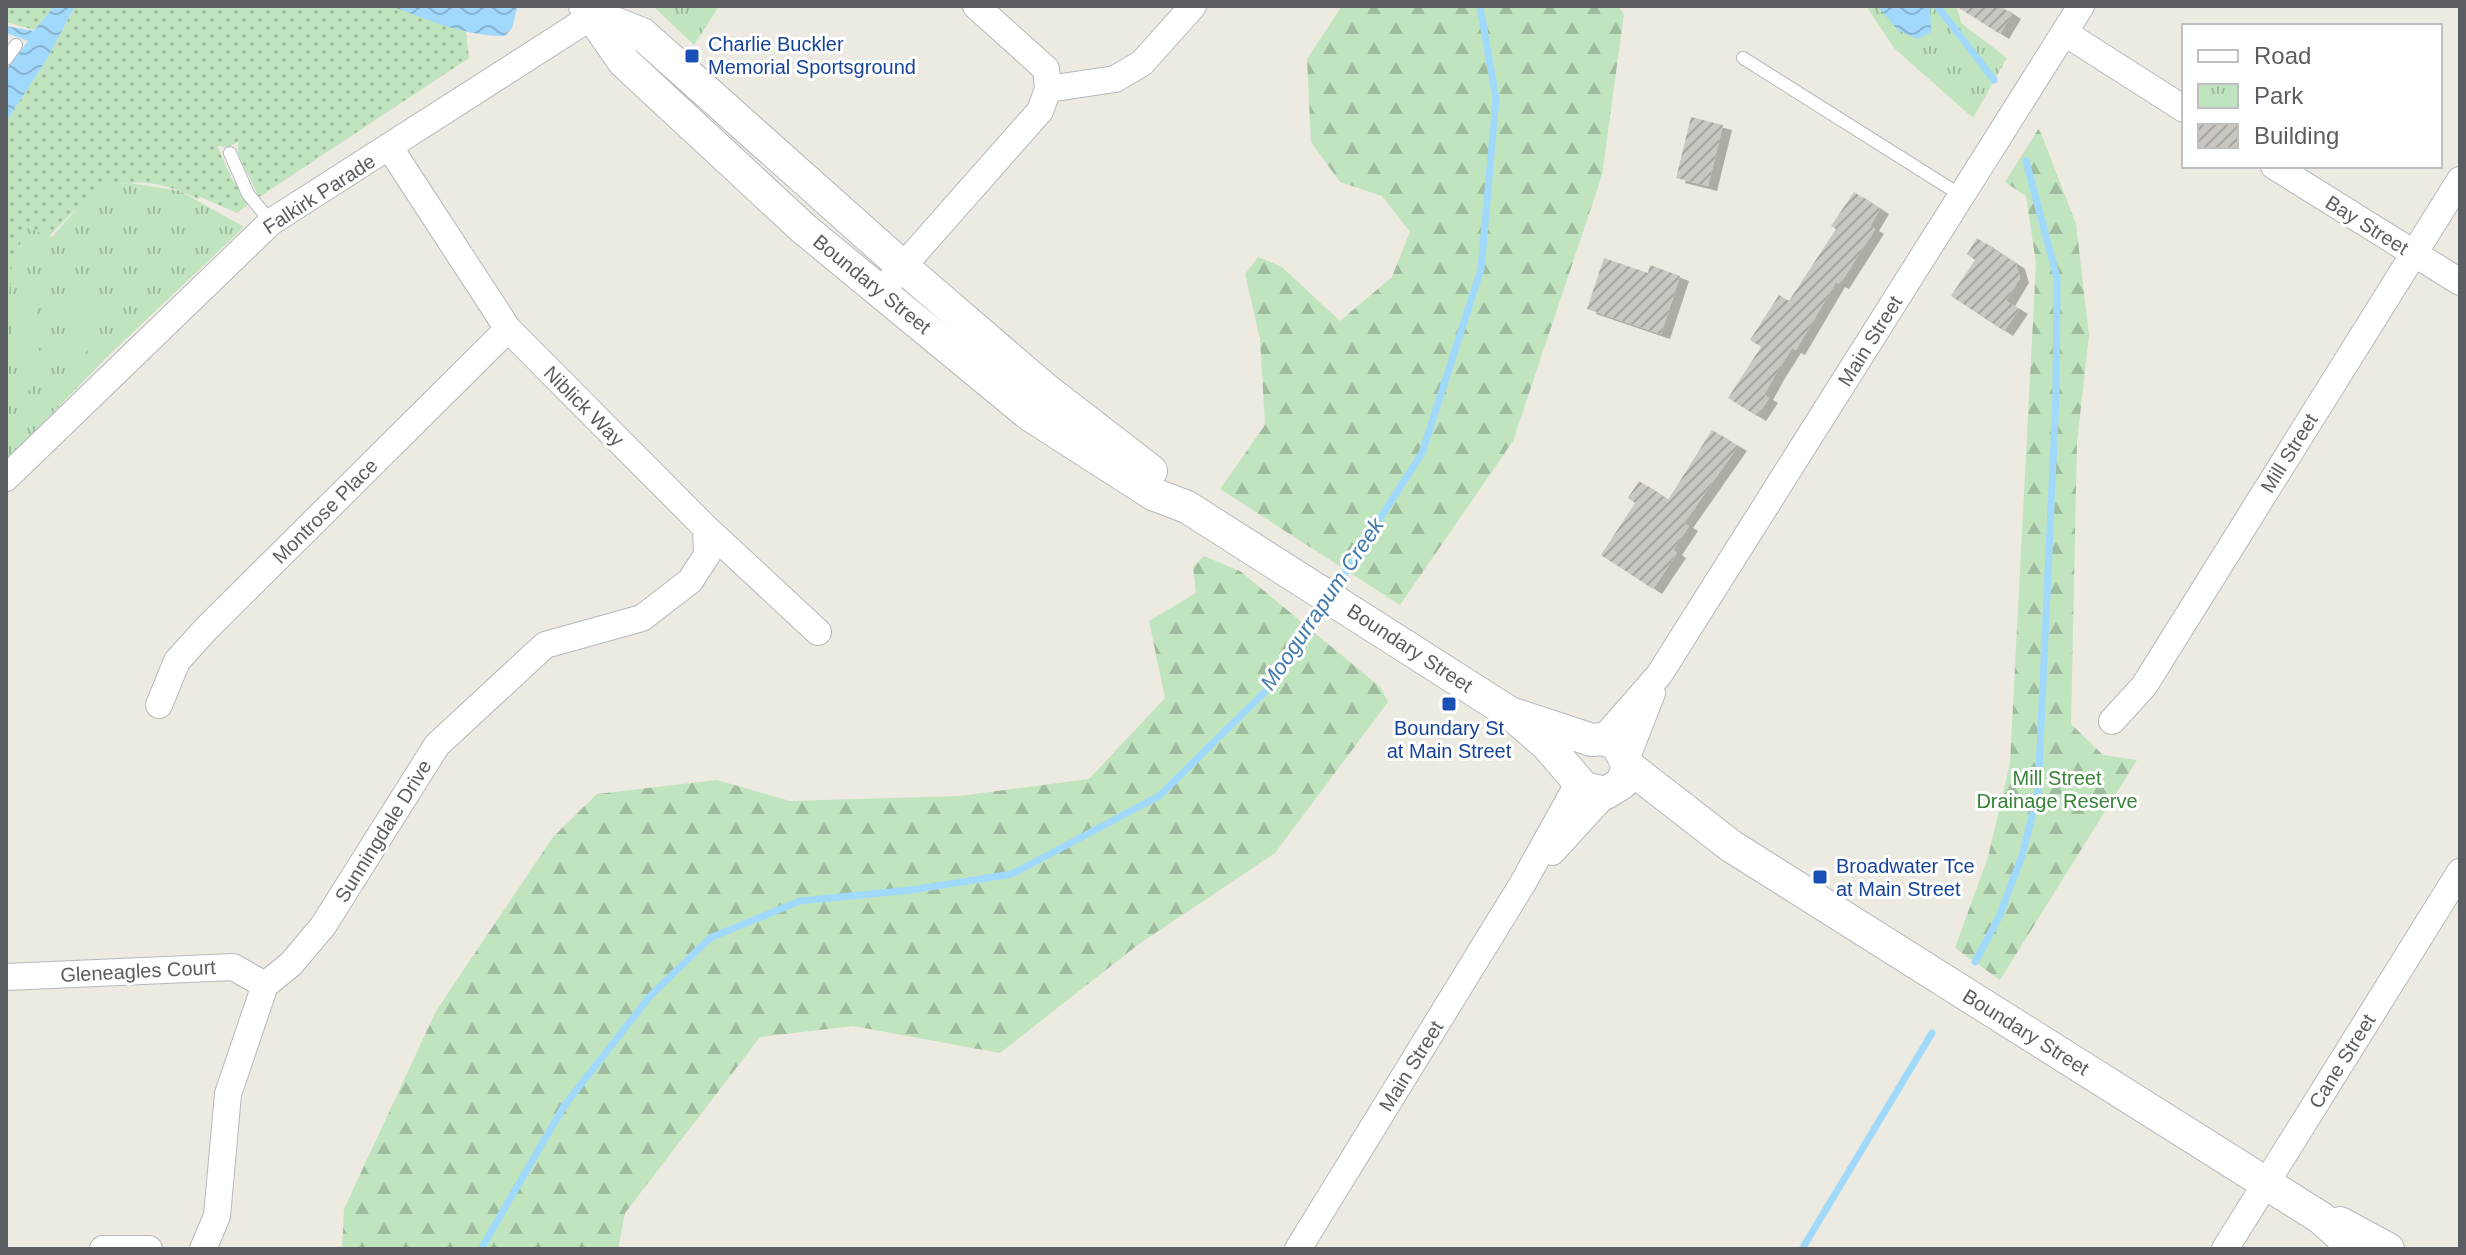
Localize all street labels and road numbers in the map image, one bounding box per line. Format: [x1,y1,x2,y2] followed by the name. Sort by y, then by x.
[259,150,379,238] street label: Falkirk Parade
[2322,191,2413,259] street label: Bay Street
[809,230,935,338] street label: Boundary Street
[1834,291,1907,390] street label: Main Street
[540,362,628,450] street label: Niblick Way
[2256,409,2322,497] street label: Mill Street
[268,454,382,568] street label: Montrose Place
[1343,599,1477,697] street label: Boundary Street
[330,756,436,906] street label: Sunningdale Drive
[60,956,217,986] street label: Gleneagles Court
[1959,984,2093,1080] street label: Boundary Street
[2304,1010,2380,1112] street label: Cane Street
[1375,1016,1448,1115] street label: Main Street

